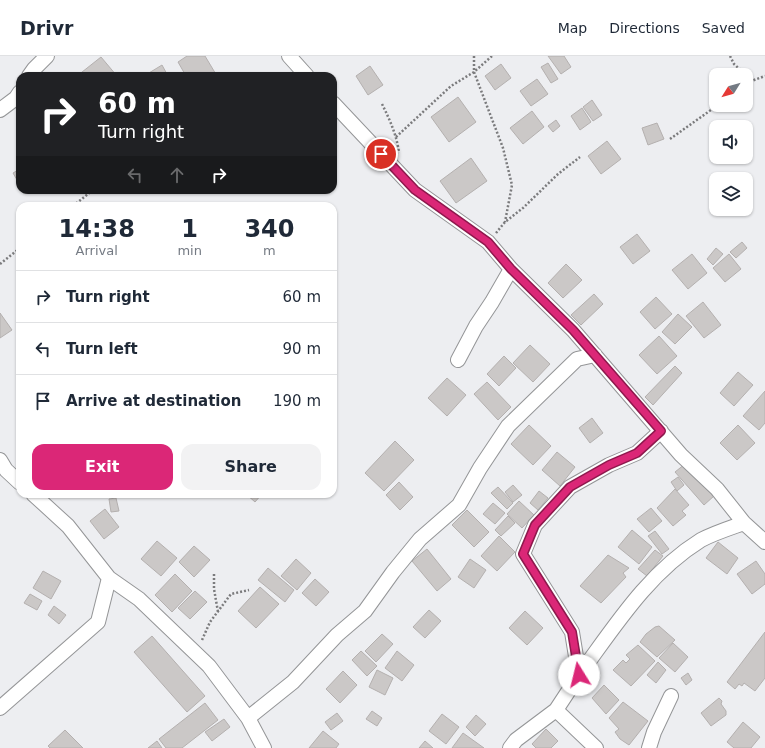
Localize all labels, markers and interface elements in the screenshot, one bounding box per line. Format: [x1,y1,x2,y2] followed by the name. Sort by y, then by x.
[20,17,73,39] text: Drivr
[558,20,587,36] text: Map
[609,20,680,36] text: Directions
[702,20,745,36] text: Saved
[709,68,753,112] north arrow
[709,68,753,216] map controls
[98,87,176,120] text: 60 m
[32,88,84,140] icon: right
[709,120,753,164] button: sound
[98,121,184,142] text: Turn right
[364,137,398,171] pin
[370,143,392,165] icon: arrive
[124,164,146,186] icon: left
[166,164,188,186] icon: ahead
[208,164,230,186] icon: right
[709,172,753,216] button: layers
[58,215,135,243] text: 14:38
[181,215,198,243] text: 1
[244,215,294,243] text: 340
[76,243,118,258] text: Arrival
[177,243,202,258] text: min
[263,243,276,258] text: m
[32,286,54,308] icon: right
[66,288,150,306] text: Turn right
[283,288,321,306] text: 60 m
[32,338,54,360] icon: left
[66,340,138,358] text: Turn left
[283,340,321,358] text: 90 m
[32,390,54,412] icon: arrive
[66,392,241,410] text: Arrive at destination
[273,392,321,410] text: 190 m
[32,444,173,490] button: Exit
[181,444,321,490] button: Share
[558,654,600,696] position arrow

